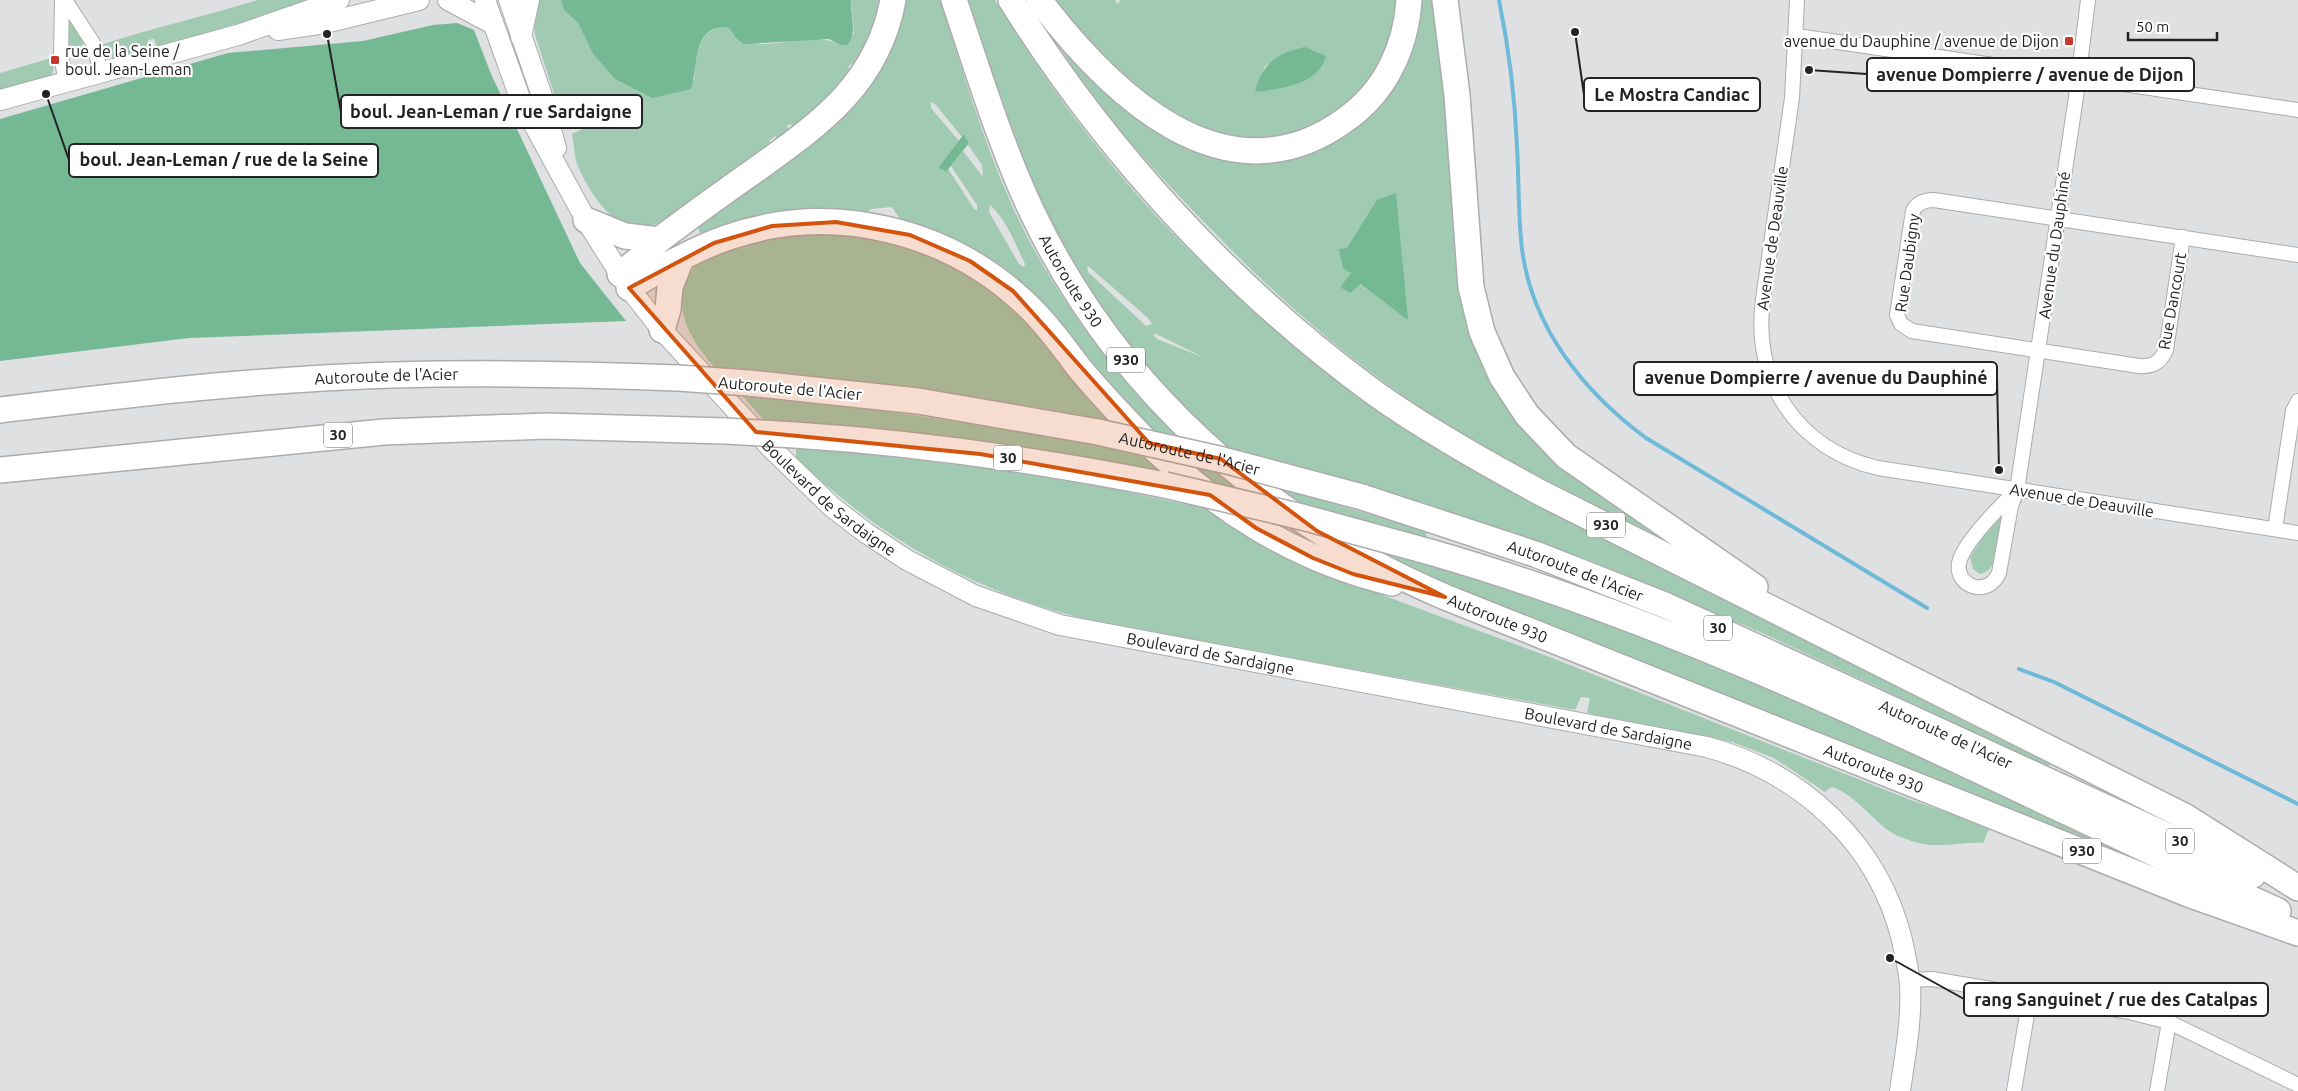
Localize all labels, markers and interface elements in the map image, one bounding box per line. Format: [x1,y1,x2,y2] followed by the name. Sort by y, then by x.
[2128,10,2217,42] scale bar
[2136,18,2169,35] text: 50 m
[1784,32,2059,50] place label: avenue du Dauphine / avenue de Dijon
[2063,35,2075,47] marker: avenue du Dauphine / avenue de Dijon
[65,42,192,78] place label: rue de la Seine / boul. Jean-Leman
[49,54,61,66] marker: rue de la Seine / boul. Jean-Leman
[1867,58,2194,91] callout: avenue Dompierre / avenue de Dijon
[1876,64,2184,84] text: avenue Dompierre / avenue de Dijon
[1584,78,1760,111] callout: Le Mostra Candiac
[1594,84,1750,104] text: Le Mostra Candiac
[341,95,642,128] callout: boul. Jean-Leman / rue Sardaigne
[350,101,632,121] text: boul. Jean-Leman / rue Sardaigne
[69,144,378,177] callout: boul. Jean-Leman / rue de la Seine
[80,149,368,169] text: boul. Jean-Leman / rue de la Seine
[1753,165,1791,311] street label: Avenue de Deauville
[2035,170,2073,320] street label: Avenue du Dauphiné
[1891,212,1923,313] street label: Rue Daubigny
[1036,231,1106,331] street label: Autoroute 930
[2155,250,2190,351] street label: Rue Dancourt
[1107,348,1145,372] road number: 930
[1634,362,1997,395] callout: avenue Dompierre / avenue du Dauphiné
[314,365,458,388] street label: Autoroute de l'Acier
[1644,367,1988,387] text: avenue Dompierre / avenue du Dauphiné
[718,373,862,403] street label: Autoroute de l'Acier
[324,422,352,448] road number: 30
[1117,428,1262,478] street label: Autoroute de l'Acier
[759,436,899,559] street label: Boulevard de Sardaigne
[994,446,1022,470] road number: 30
[2009,480,2155,520] street label: Avenue de Deauville
[1587,512,1625,538] road number: 930
[1505,537,1646,605] street label: Autoroute de l'Acier
[1445,590,1550,646] street label: Autoroute 930
[1704,616,1732,640] road number: 30
[1125,629,1296,678] street label: Boulevard de Sardaigne
[1877,696,2015,772] street label: Autoroute de l'Acier
[1523,704,1694,753] street label: Boulevard de Sardaigne
[1821,740,1926,796] street label: Autoroute 930
[2166,828,2194,854] road number: 30
[2063,838,2101,864] road number: 930
[1964,983,2268,1016] callout: rang Sanguinet / rue des Catalpas
[1974,989,2258,1009] text: rang Sanguinet / rue des Catalpas

